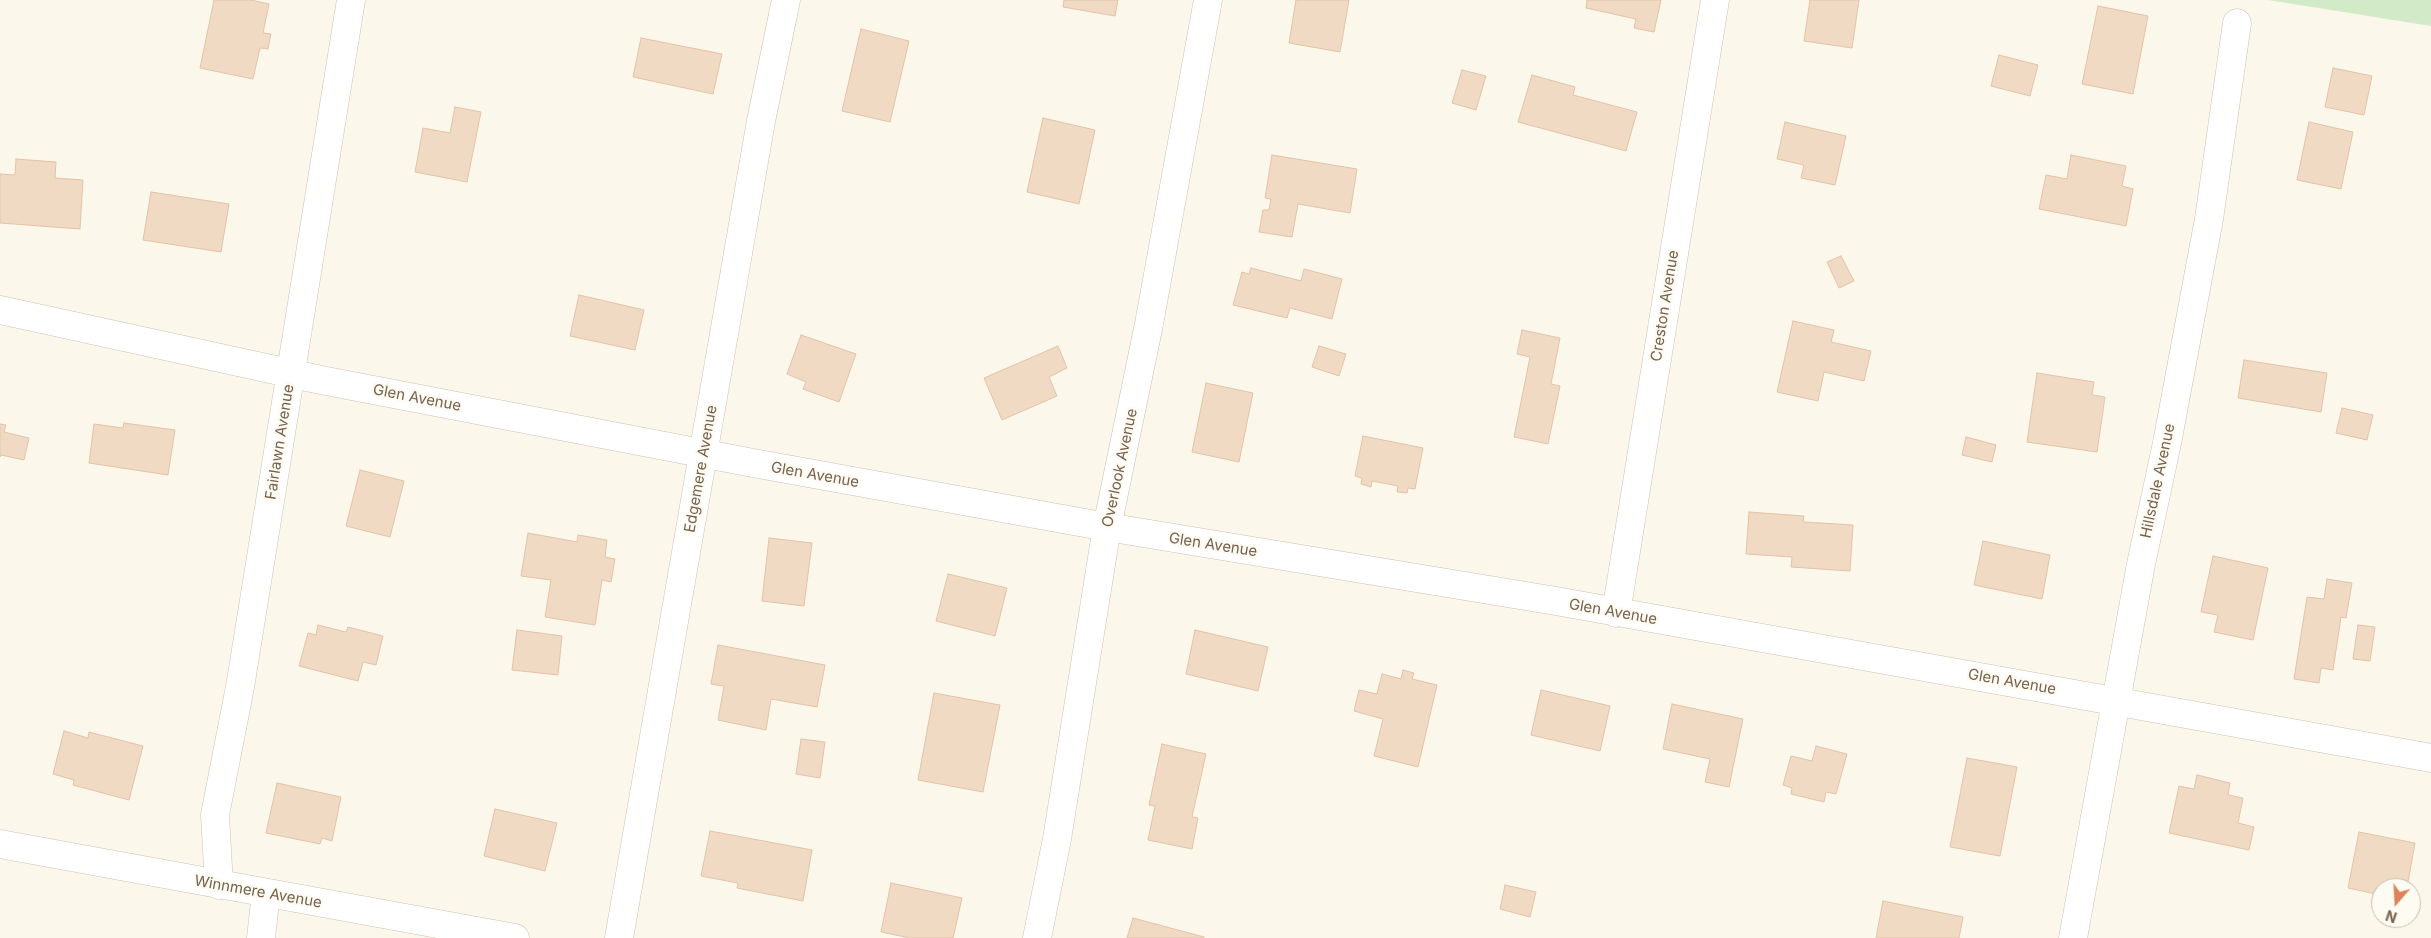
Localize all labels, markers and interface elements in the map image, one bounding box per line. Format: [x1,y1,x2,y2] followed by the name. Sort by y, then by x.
[1647,249,1683,363] street label: Creston Avenue
[371,381,463,415] street label: Glen Avenue
[262,383,298,501] street label: Fairlawn Avenue
[681,404,721,534] street label: Edgemere Avenue
[1099,407,1141,529] street label: Overlook Avenue
[2137,422,2179,540] street label: Hillsdale Avenue
[769,458,861,492] street label: Glen Avenue
[1167,529,1259,561] street label: Glen Avenue
[1567,595,1659,629] street label: Glen Avenue
[1966,665,2058,699] street label: Glen Avenue
[193,872,323,912] street label: Winnmere Avenue
[2371,878,2421,928] north arrow
[2383,907,2399,926] text: N

